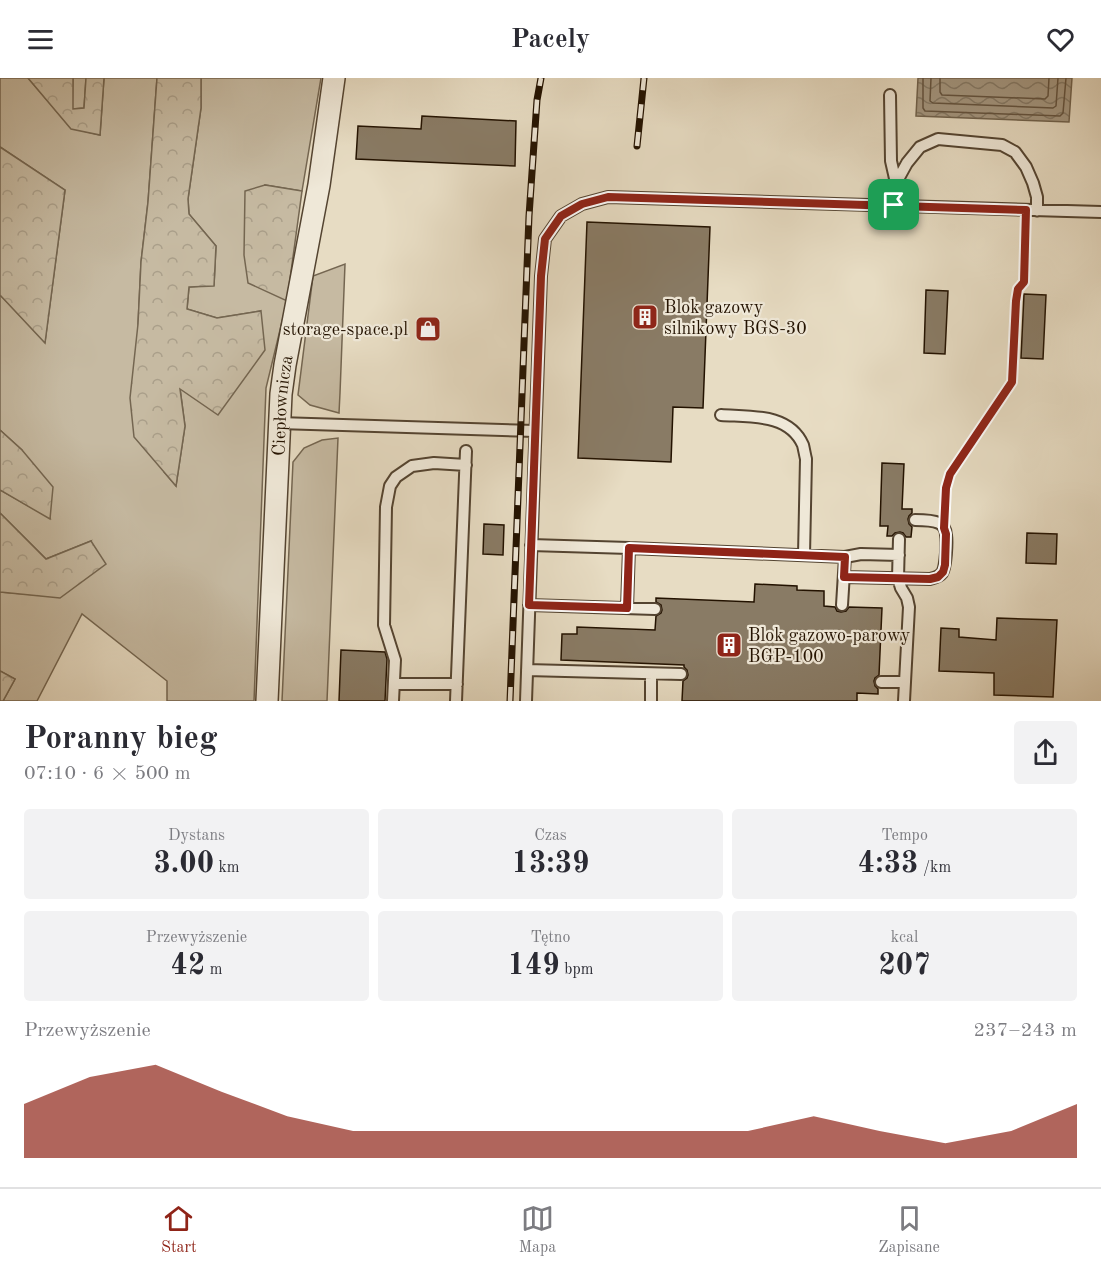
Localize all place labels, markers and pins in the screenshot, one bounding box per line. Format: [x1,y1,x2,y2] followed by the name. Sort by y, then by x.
[868,179,919,230] pin
[664,299,807,338] place label: Blok gazowy silnikowy BGS-30
[630,302,660,332] building icon: Blok gazowy silnikowy BGS-30
[413,314,443,344] shop icon: storage-space.pl
[283,321,408,339] place label: storage-space.pl
[748,627,911,666] place label: Blok gazowo-parowy BGP-100
[714,630,744,660] building icon: Blok gazowo-parowy BGP-100

